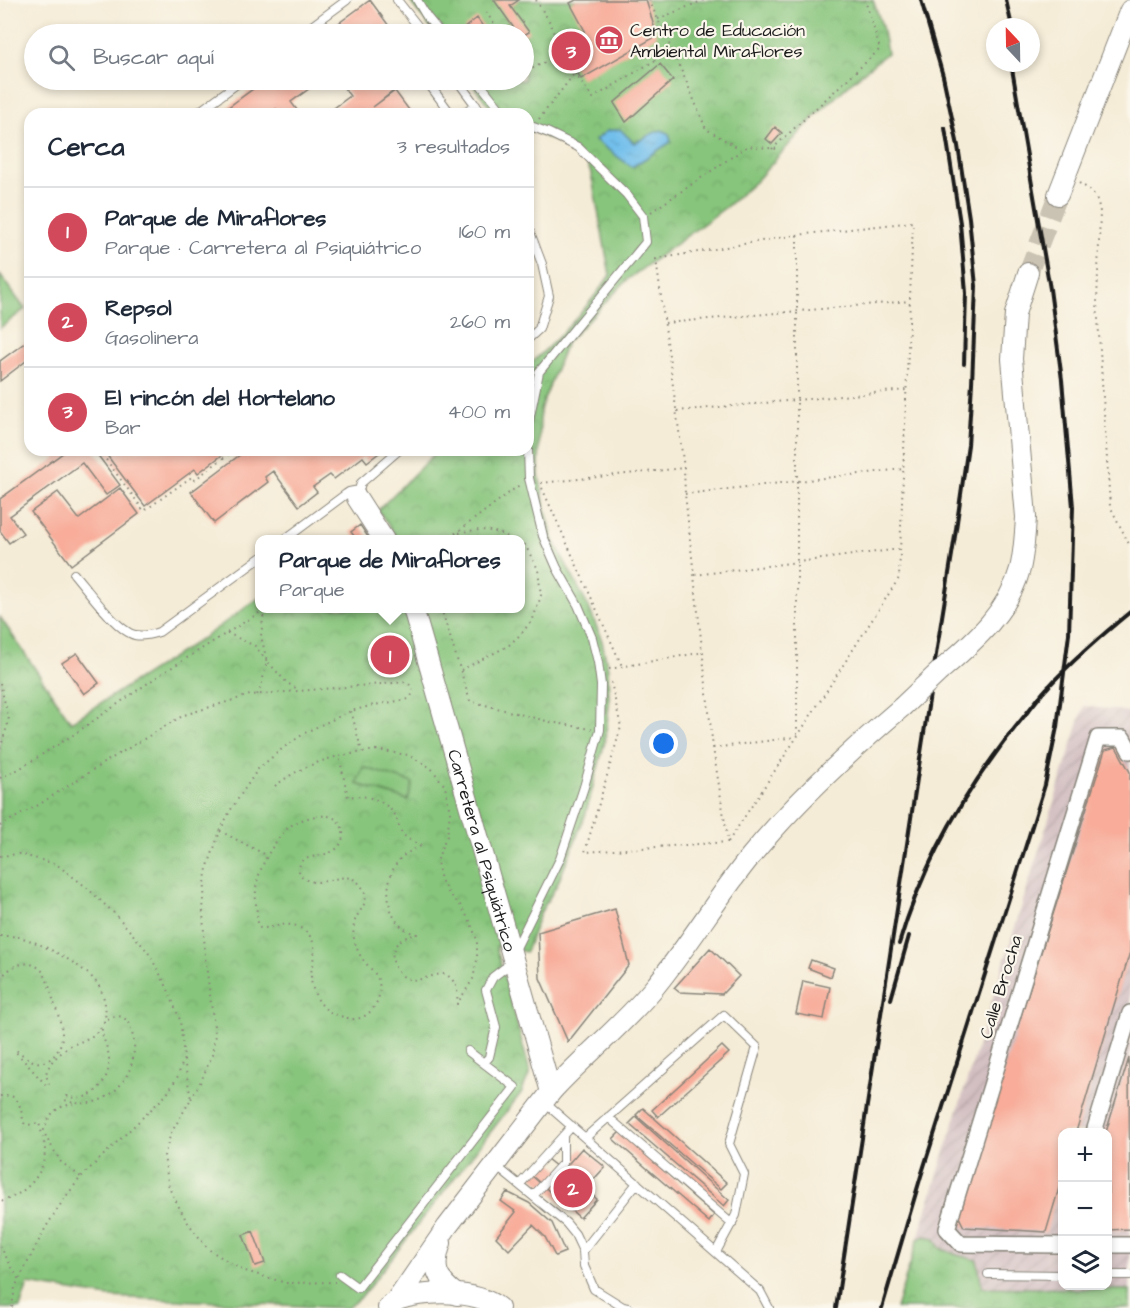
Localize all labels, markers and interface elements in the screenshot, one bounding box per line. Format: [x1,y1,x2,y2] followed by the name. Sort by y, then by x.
[630,18,805,64] place label: Centro de Educación Ambiental Miraflores
[986,18,1040,72] north arrow
[24,24,534,90] search box
[593,24,625,56] museum icon: Centro de Educación Ambiental Miraflores
[552,28,590,74] pin: 3
[45,41,78,74] icon: search
[93,42,214,73] text: Buscar aquí
[48,129,125,165] text: Cerca
[397,133,510,161] text: 3 resultados
[105,203,326,234] text: Parque de Miraflores
[66,218,69,246] text: 1
[459,218,510,246] text: 160 m
[105,234,421,262] text: Parque · Carretera al Psiquiátrico
[105,293,172,324] text: Repsol
[62,308,73,336] text: 2
[450,308,510,336] text: 260 m
[105,324,199,352] text: Gasolinera
[105,383,335,414] text: El rincón del Hortelano
[62,398,73,426] text: 3
[448,398,510,426] text: 400 m
[105,414,140,442] text: Bar
[255,535,525,613] popup
[279,545,501,576] text: Parque de Miraflores
[279,576,345,604] text: Parque
[370,632,410,678] pin: 1
[649,729,678,758] your location
[441,746,523,954] street label: Carretera al Psiquiátrico
[973,932,1029,1042] street label: Calle Brocha
[1058,1128,1112,1290] map controls
[1058,1128,1112,1182] button: +
[554,1166,592,1210] pin: 2
[1058,1182,1112,1236] button: −
[1058,1236,1112,1290] button: layers

